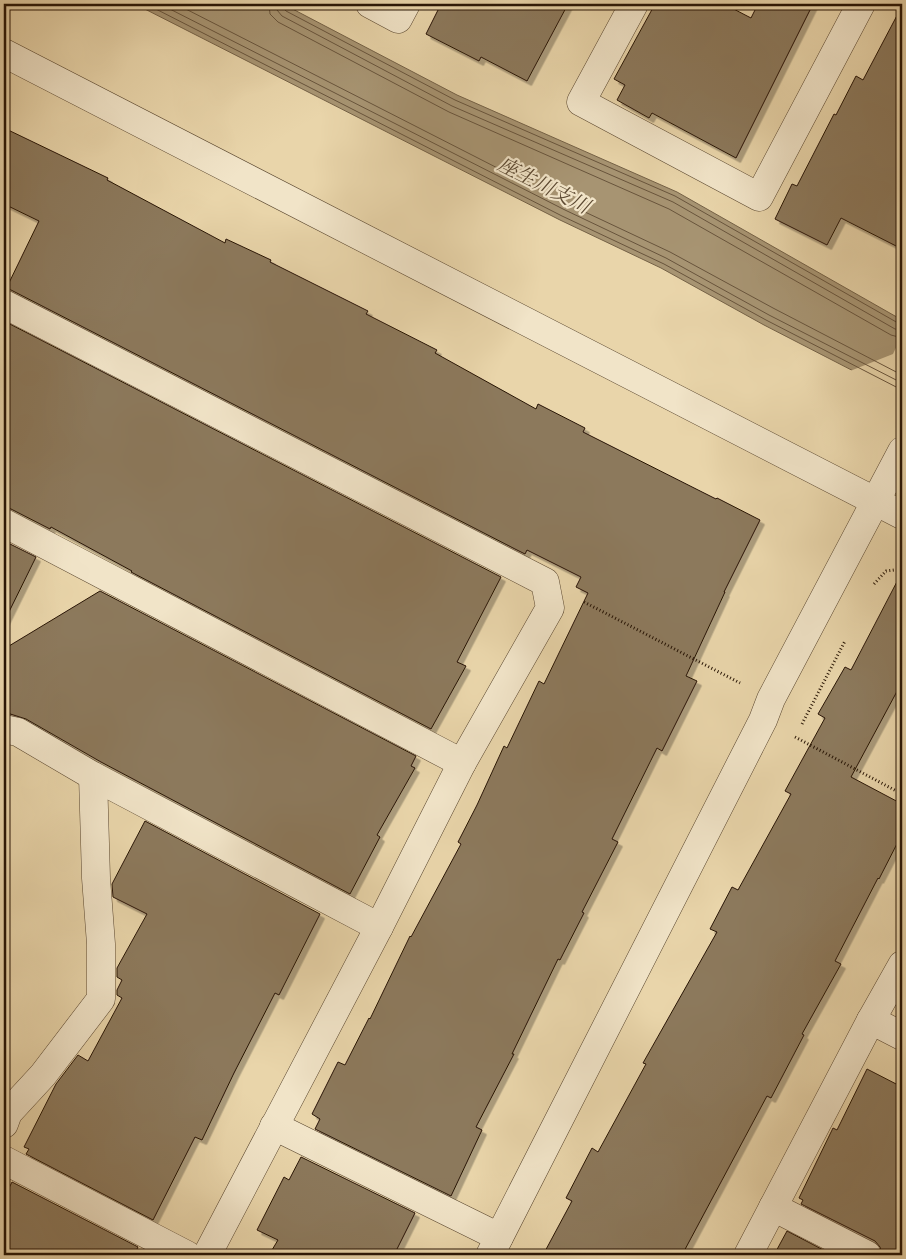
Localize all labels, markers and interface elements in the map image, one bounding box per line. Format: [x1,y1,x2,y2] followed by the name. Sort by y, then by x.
[494,152,596,220] water label: 座生川支川

